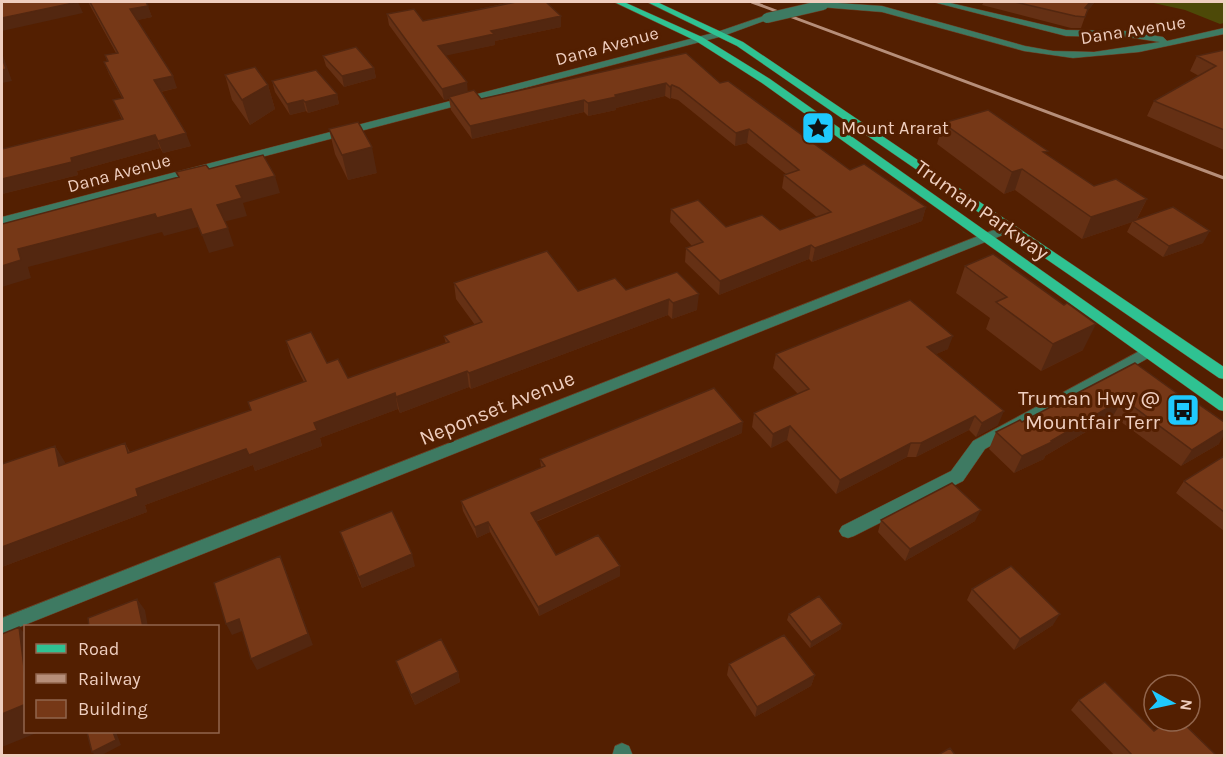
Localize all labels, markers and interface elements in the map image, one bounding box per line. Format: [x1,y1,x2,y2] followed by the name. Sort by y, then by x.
[1079,11,1187,49] street label: Dana Avenue
[553,22,661,70] street label: Dana Avenue
[800,110,836,146] place icon: Mount Ararat
[841,117,949,139] place label: Mount Ararat
[65,149,173,197] street label: Dana Avenue
[911,155,1053,265] street label: Truman Parkway
[416,366,578,450] street label: Neponset Avenue
[1018,386,1160,434] place label: Truman Hwy @ Mountfair Terr
[1165,392,1201,428] bus stop icon: Truman Hwy @ Mountfair Terr
[24,625,219,733] legend
[78,638,119,660] text: Road
[78,668,141,690] text: Railway
[1142,673,1202,733] north arrow
[78,698,148,720] text: Building
[1176,698,1197,712] text: N

